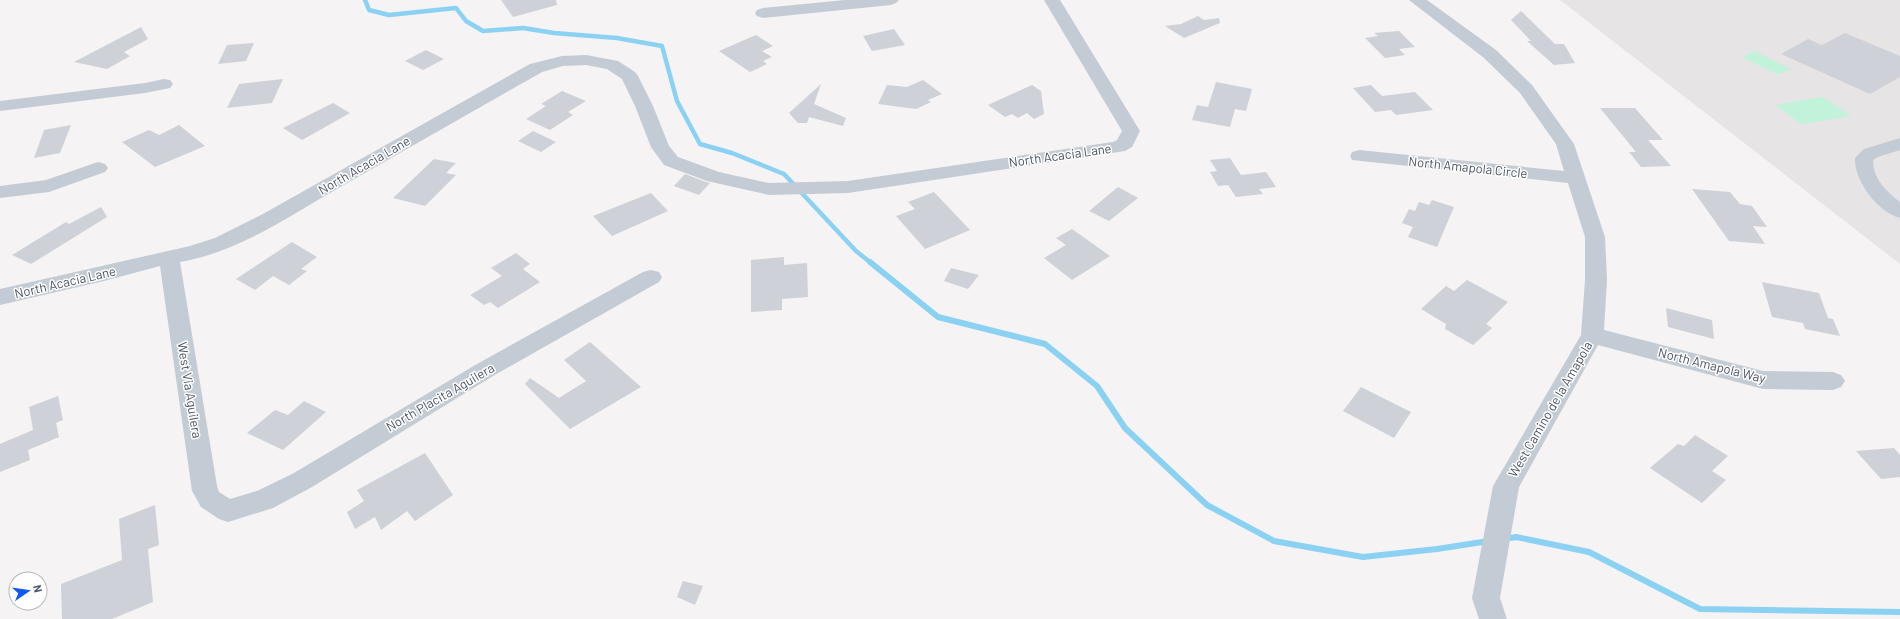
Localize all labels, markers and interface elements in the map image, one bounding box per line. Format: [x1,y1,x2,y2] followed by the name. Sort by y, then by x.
[315,132,413,198] street label: North Acacia Lane
[1008,140,1112,170] street label: North Acacia Lane
[1408,153,1528,181] street label: North Amapola Circle
[13,263,117,301] street label: North Acacia Lane
[1505,338,1595,480] street label: West Camino de la Amapola
[174,341,206,439] street label: West Via Aguilera
[1657,344,1767,386] street label: North Amapola Way
[383,359,497,435] street label: North Placita Aguilera
[8,571,48,611] north arrow
[31,584,45,594] text: N

